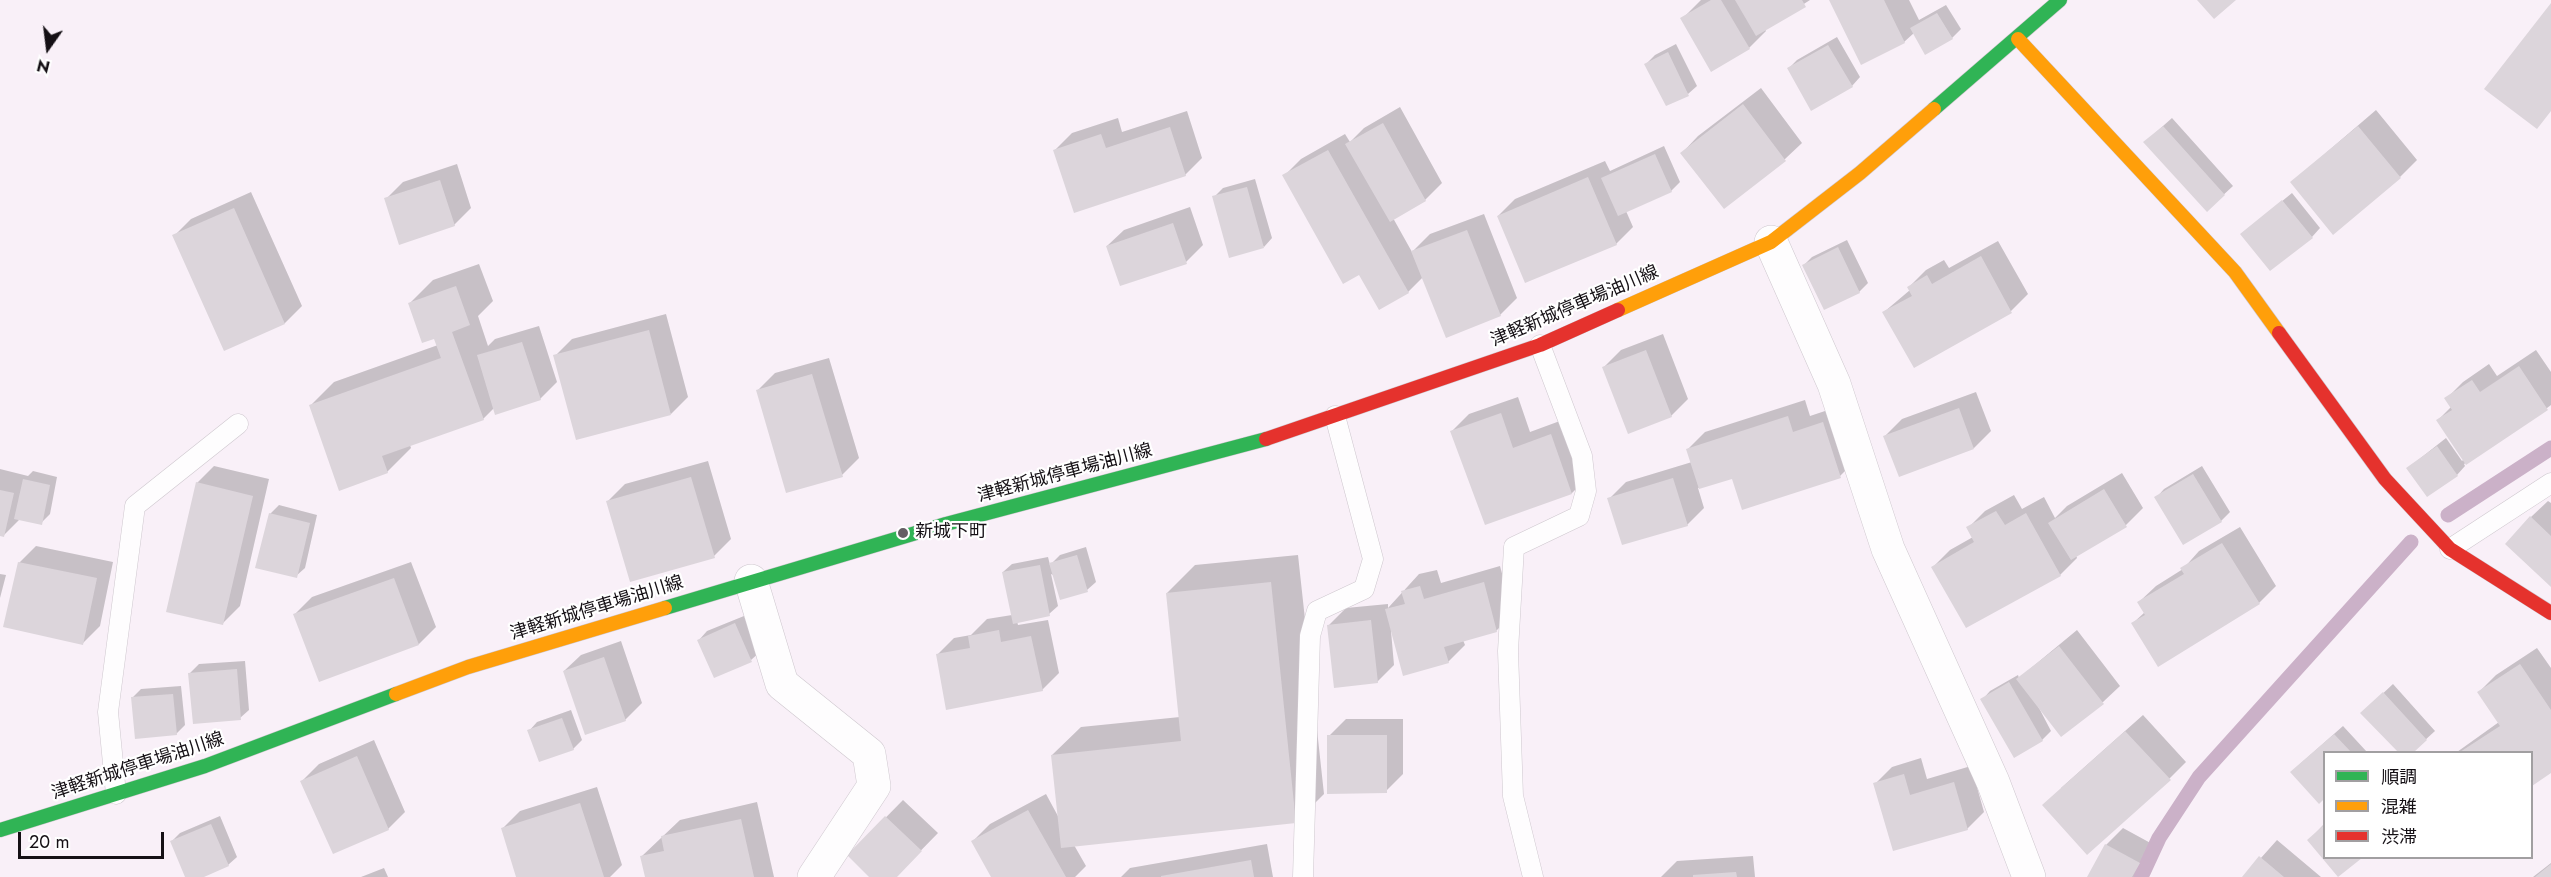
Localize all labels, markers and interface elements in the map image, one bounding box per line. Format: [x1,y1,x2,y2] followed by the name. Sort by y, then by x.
[18,18,78,78] north arrow
[35,53,52,79] text: N
[1488,262,1662,352] street label: 津軽新城停車場油川線
[975,440,1155,508] street label: 津軽新城停車場油川線
[915,522,987,544] place label: 新城下町
[896,526,910,540] marker: 新城下町
[508,572,686,646] street label: 津軽新城停車場油川線
[49,729,227,805] street label: 津軽新城停車場油川線
[2323,751,2533,859] legend
[2381,764,2417,790] text: 順調
[2381,794,2417,820] text: 混雑
[21,820,166,858] scale bar
[2381,824,2417,850] text: 渋滞
[29,829,69,855] text: 20 m

